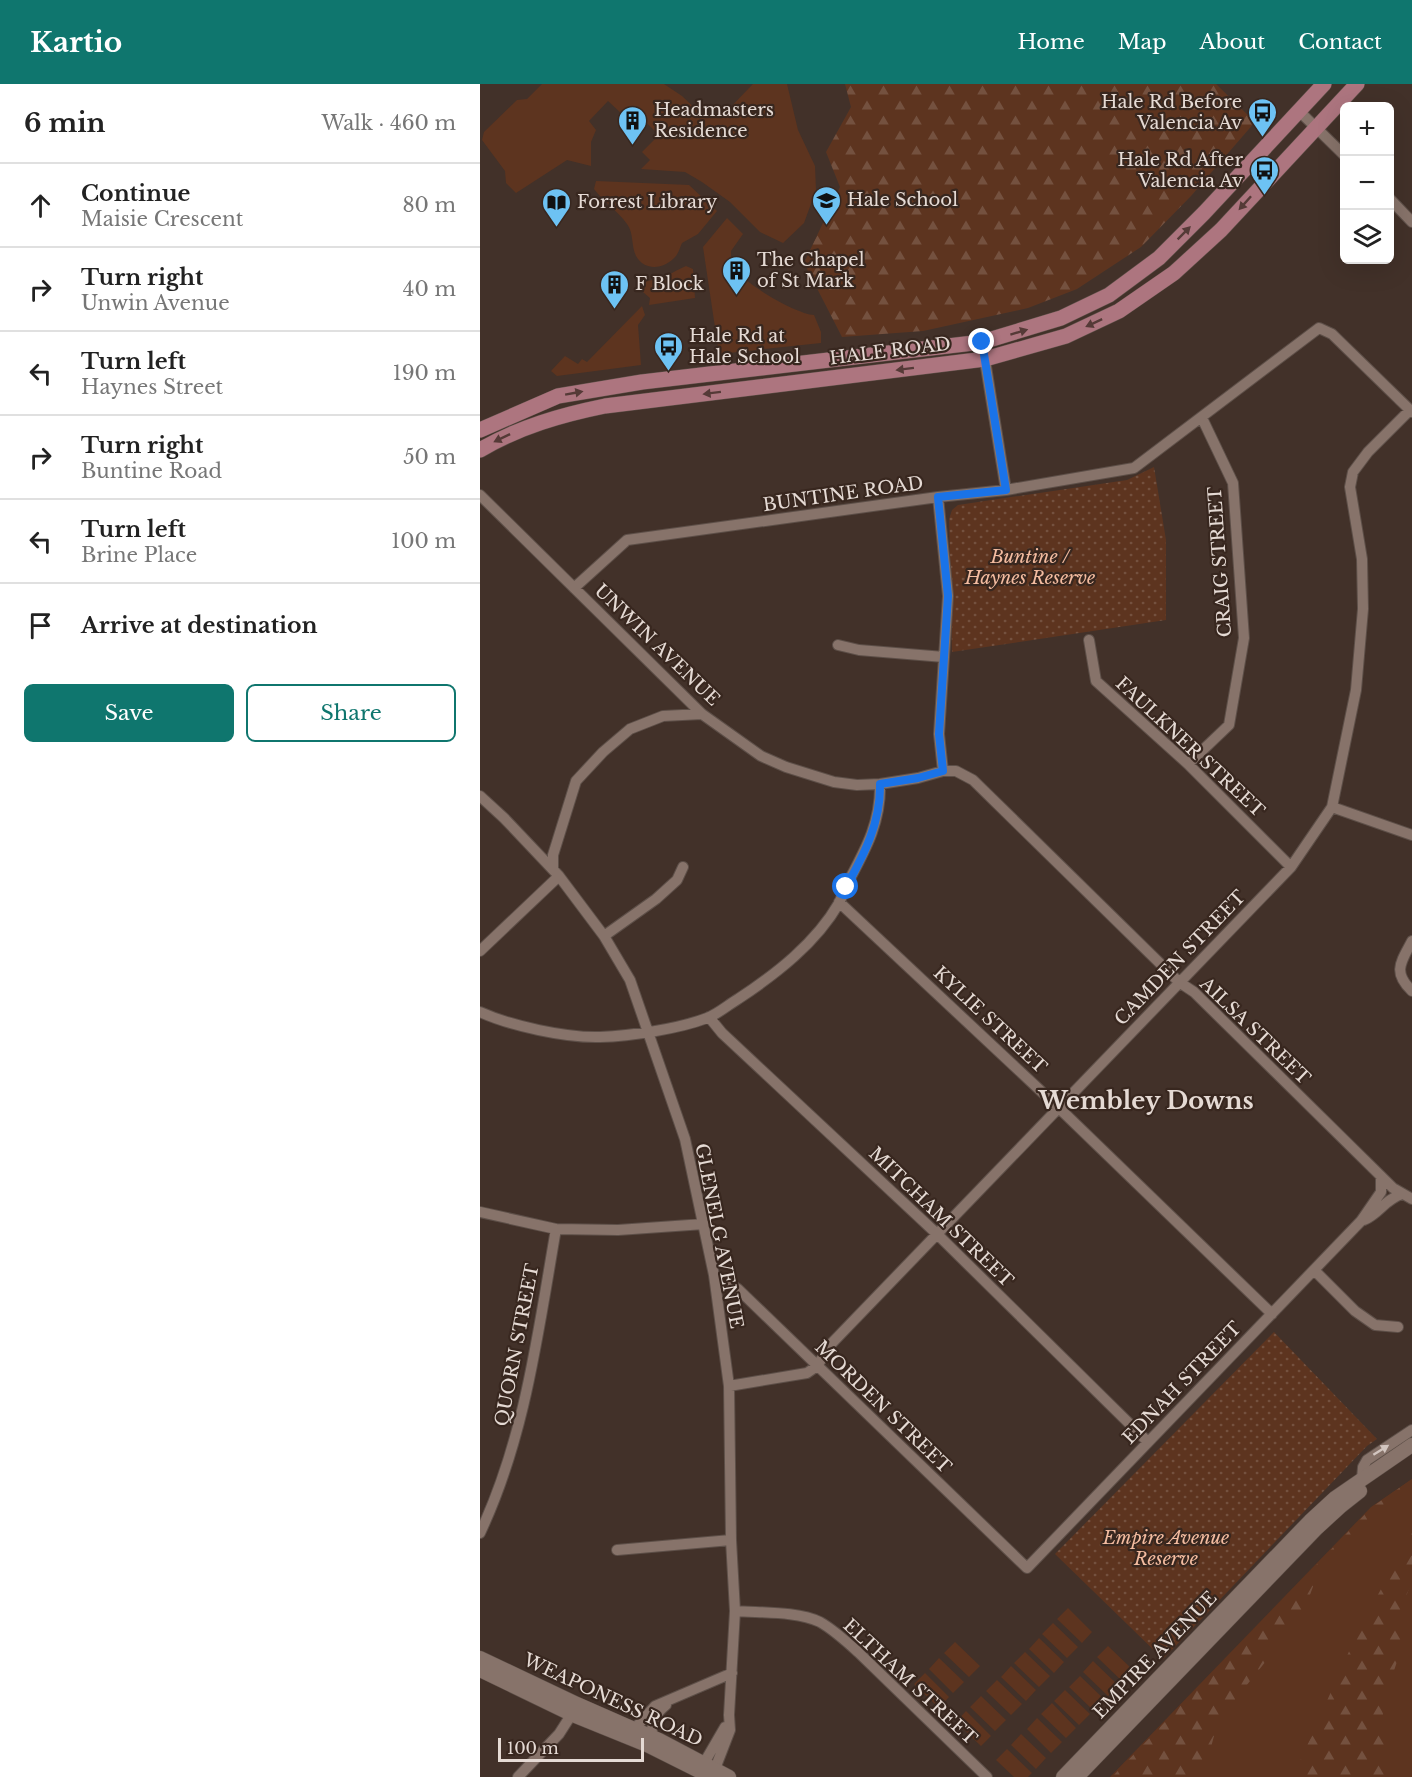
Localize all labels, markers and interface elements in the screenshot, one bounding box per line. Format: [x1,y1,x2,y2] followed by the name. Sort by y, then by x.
[30,25,122,60] text: Kartio
[1018,29,1085,55] text: Home
[1118,29,1166,55] text: Map
[1199,29,1265,55] text: About
[1298,29,1382,55] text: Contact
[1101,91,1242,134] place label: Hale Rd Before Valencia Av
[1247,96,1279,138] bus stop icon: Hale Rd Before Valencia Av
[654,99,774,142] place label: Headmasters Residence
[1340,102,1394,264] map controls
[1340,102,1394,156] button: +
[617,104,649,146] building icon: Headmasters Residence
[24,107,105,139] text: 6 min
[321,111,456,135] text: Walk · 460 m
[1117,149,1243,192] place label: Hale Rd After Valencia Av
[1248,154,1280,196] bus stop icon: Hale Rd After Valencia Av
[1340,156,1394,210] button: −
[81,180,190,207] text: Continue
[810,184,842,226] school or university icon: Hale School
[540,186,572,228] library icon: Forrest Library
[24,189,57,222] icon: ahead
[847,189,958,211] place label: Hale School
[577,191,718,213] place label: Forrest Library
[402,193,456,217] text: 80 m
[1239,196,1253,210] one-way arrow
[81,207,243,231] text: Maisie Crescent
[1340,210,1394,264] button: layers
[1177,226,1192,240] one-way arrow
[757,249,865,292] place label: The Chapel of St Mark
[720,254,752,296] building icon: The Chapel of St Mark
[81,264,203,291] text: Turn right
[598,268,630,310] building icon: F Block
[24,273,57,306] icon: right
[635,273,704,295] place label: F Block
[403,277,456,301] text: 40 m
[81,291,230,315] text: Unwin Avenue
[1085,319,1102,328] one-way arrow
[689,325,800,368] place label: Hale Rd at Hale School
[1010,327,1028,336] one-way arrow
[968,328,994,354] route end
[652,330,684,372] bus stop icon: Hale Rd at Hale School
[828,333,952,369] street label: HALE ROAD
[81,348,186,375] text: Turn left
[24,357,57,390] icon: left
[393,361,456,385] text: 190 m
[896,365,915,374] one-way arrow
[81,375,223,399] text: Haynes Street
[565,388,584,397] one-way arrow
[702,388,721,397] one-way arrow
[81,432,203,459] text: Turn right
[494,433,511,443] one-way arrow
[24,441,57,474] icon: right
[403,445,456,469] text: 50 m
[81,459,222,483] text: Buntine Road
[761,472,925,516] street label: BUNTINE ROAD
[1204,485,1236,638] street label: CRAIG STREET
[81,516,186,543] text: Turn left
[24,525,57,558] icon: left
[391,529,456,553] text: 100 m
[81,543,197,567] text: Brine Place
[964,546,1095,589] park label: Buntine / Haynes Reserve
[590,580,724,710] street label: UNWIN AVENUE
[24,609,57,642] icon: arrive
[81,612,318,639] text: Arrive at destination
[1111,672,1269,822] street label: FAULKNER STREET
[24,684,234,742] button: Save
[246,684,456,742] button: Share
[832,873,858,899] route start
[1110,886,1250,1030] street label: CAMDEN STREET
[929,962,1052,1078] street label: KYLIE STREET
[1195,972,1315,1090] street label: AILSA STREET
[1037,1086,1254,1115] district label: Wembley Downs
[690,1141,748,1331] street label: GLENELG AVENUE
[864,1142,1018,1292] street label: MITCHAM STREET
[490,1261,544,1428] street label: QUORN STREET
[1118,1317,1246,1449] street label: EDNAH STREET
[810,1336,956,1478] street label: MORDEN STREET
[1373,1445,1389,1456] one-way arrow
[1102,1527,1229,1570] park label: Empire Avenue Reserve
[1088,1587,1222,1723] street label: EMPIRE AVENUE
[839,1614,982,1750] street label: ELTHAM STREET
[519,1648,706,1751] street label: WEAPONESS ROAD
[498,1735,644,1762] scale bar
[507,1738,559,1758] text: 100 m

